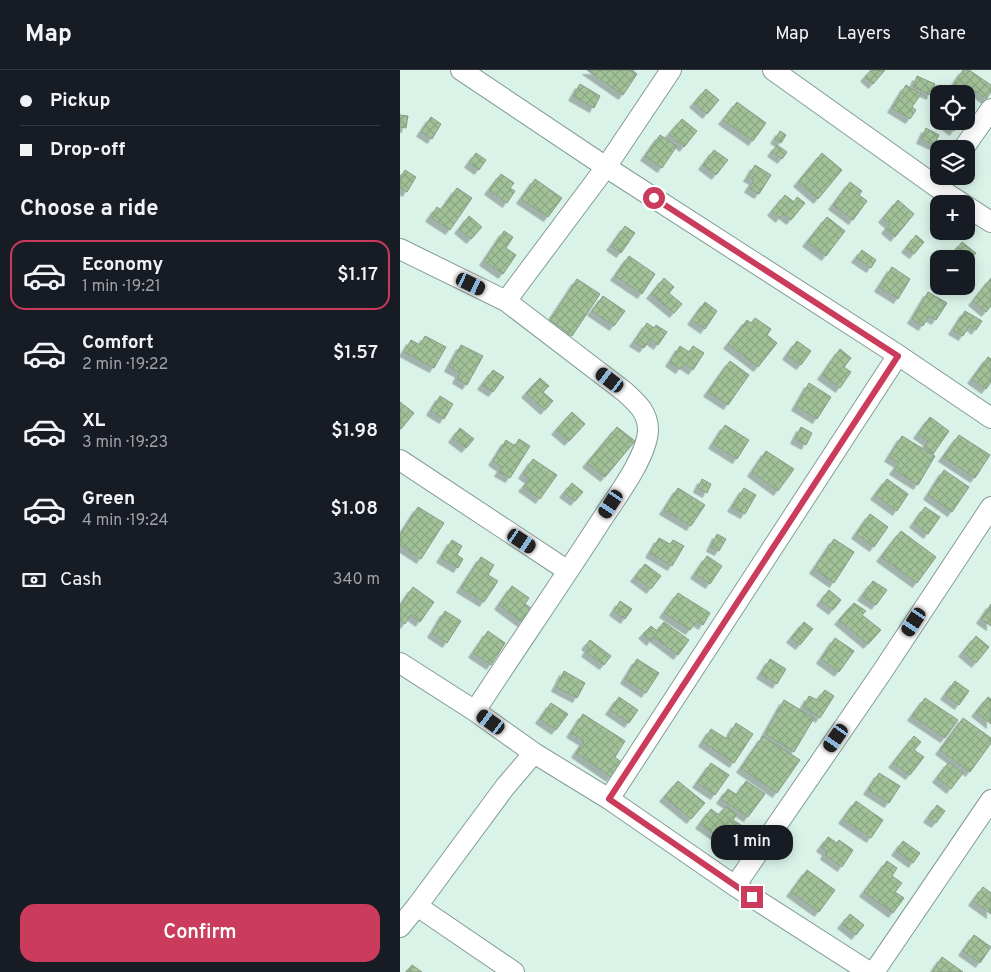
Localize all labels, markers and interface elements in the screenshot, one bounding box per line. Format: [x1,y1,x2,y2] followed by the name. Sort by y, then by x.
[25,20,72,50] text: Map
[775,23,809,46] text: Map
[837,23,891,46] text: Layers
[919,23,966,46] text: Share
[930,85,975,295] map controls
[930,85,975,130] button: locate
[50,89,110,113] text: Pickup
[50,138,125,162] text: Drop-off
[930,140,975,185] button: layers
[643,187,665,209] route start
[930,195,975,240] button: +
[20,196,158,223] text: Choose a ride
[930,250,975,295] button: −
[22,253,67,298] icon: car
[82,253,163,277] text: Economy
[337,263,378,287] text: $1.17
[454,271,487,297] car
[82,277,161,297] text: 1 min · 19:21
[22,331,67,376] icon: car
[82,331,154,355] text: Comfort
[333,341,378,365] text: $1.57
[82,355,168,375] text: 2 min · 19:22
[593,365,626,395] car
[22,409,67,454] icon: car
[82,409,105,433] text: XL
[331,419,378,443] text: $1.98
[82,433,168,453] text: 3 min · 19:23
[22,487,67,532] icon: car
[82,487,135,511] text: Green
[596,487,625,521] car
[330,497,378,521] text: $1.08
[82,511,169,531] text: 4 min · 19:24
[505,526,538,556] car
[20,566,48,594] icon: cash
[60,568,102,592] text: Cash
[333,570,380,590] text: 340 m
[899,605,928,639] car
[474,707,507,737] car
[821,721,850,755] car
[711,824,793,860] callout: 1 min
[733,832,771,852] text: 1 min
[741,886,763,908] route end
[20,904,380,962] button: Confirm

